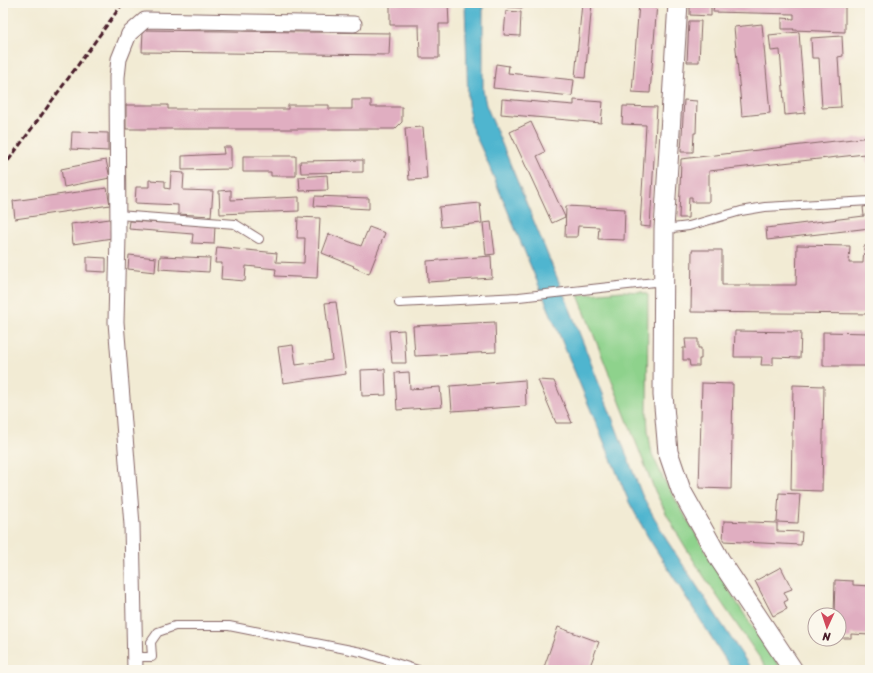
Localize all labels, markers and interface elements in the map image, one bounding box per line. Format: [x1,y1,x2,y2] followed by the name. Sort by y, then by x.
[807,607,847,647] north arrow
[822,627,832,646] text: N

